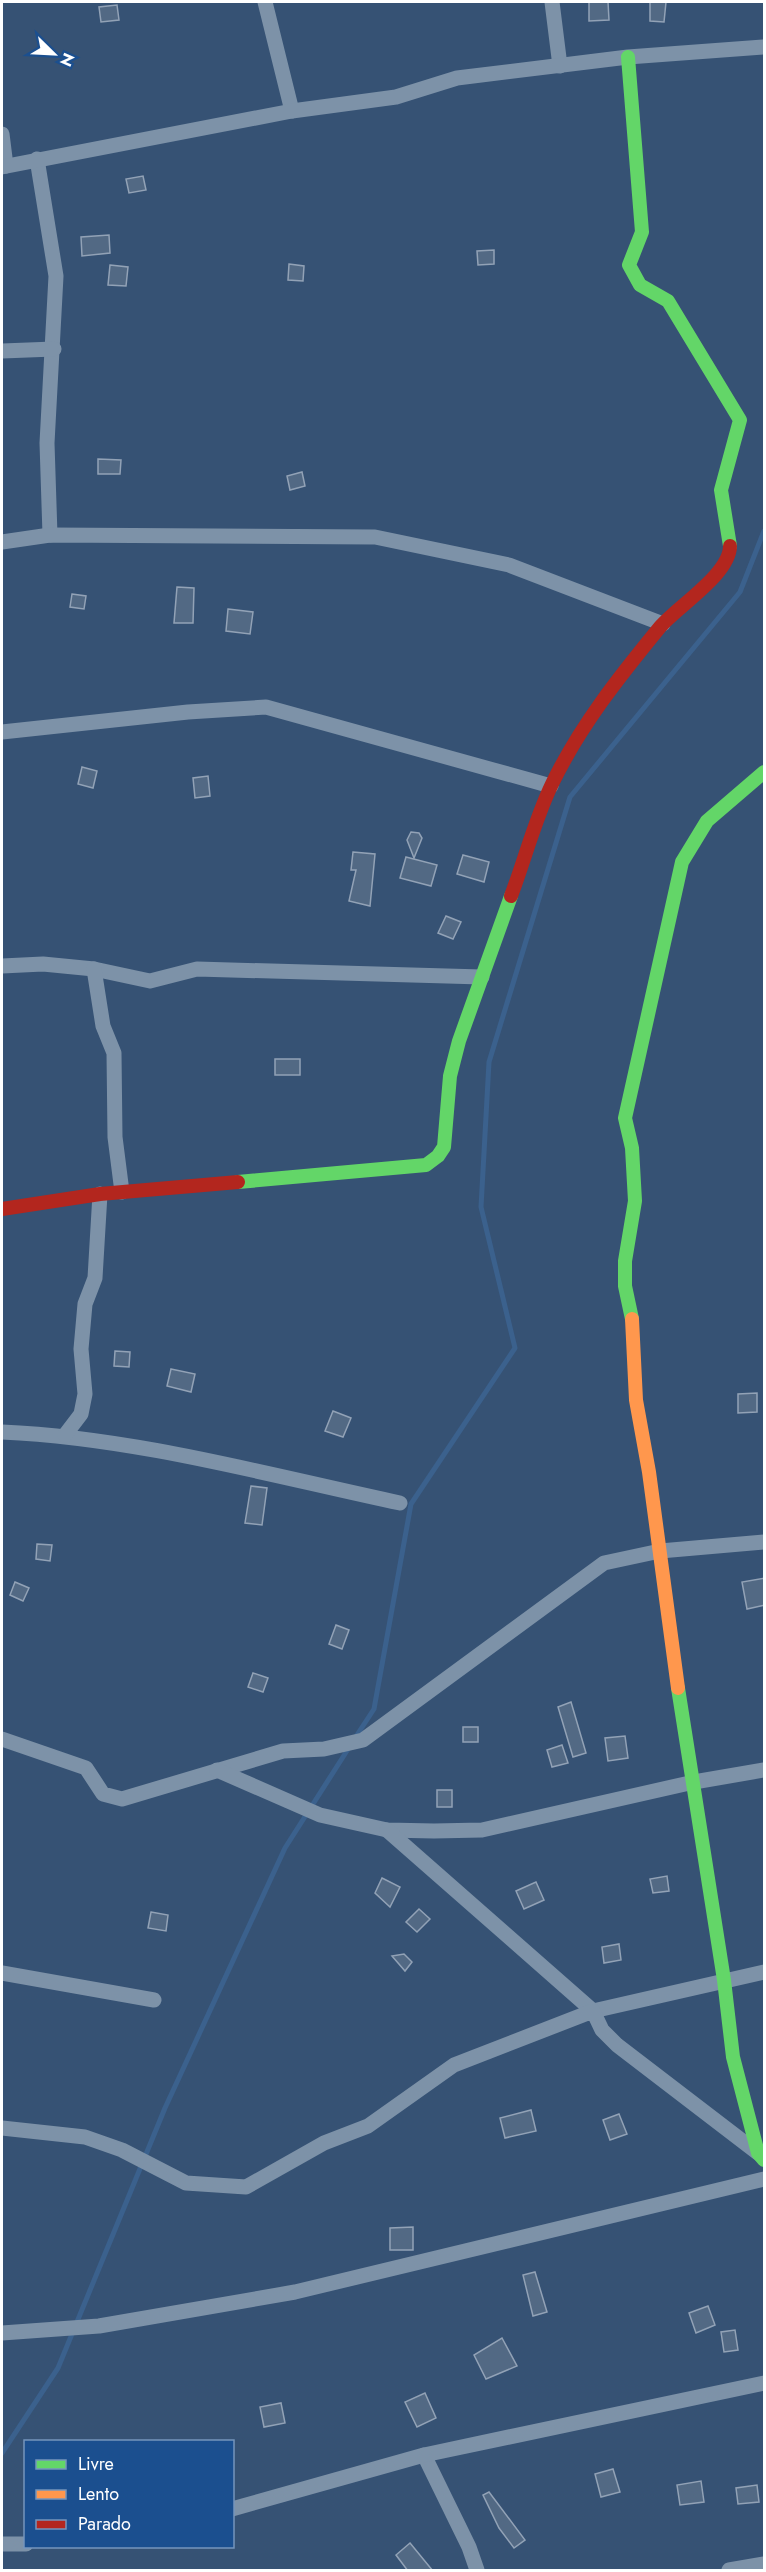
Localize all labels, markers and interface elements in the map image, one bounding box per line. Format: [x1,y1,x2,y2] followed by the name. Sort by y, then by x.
[24,24,84,84] north arrow
[54,49,80,70] text: N
[24,2440,234,2548] legend
[78,2451,114,2477] text: Livre
[78,2481,119,2507] text: Lento
[78,2511,131,2537] text: Parado

